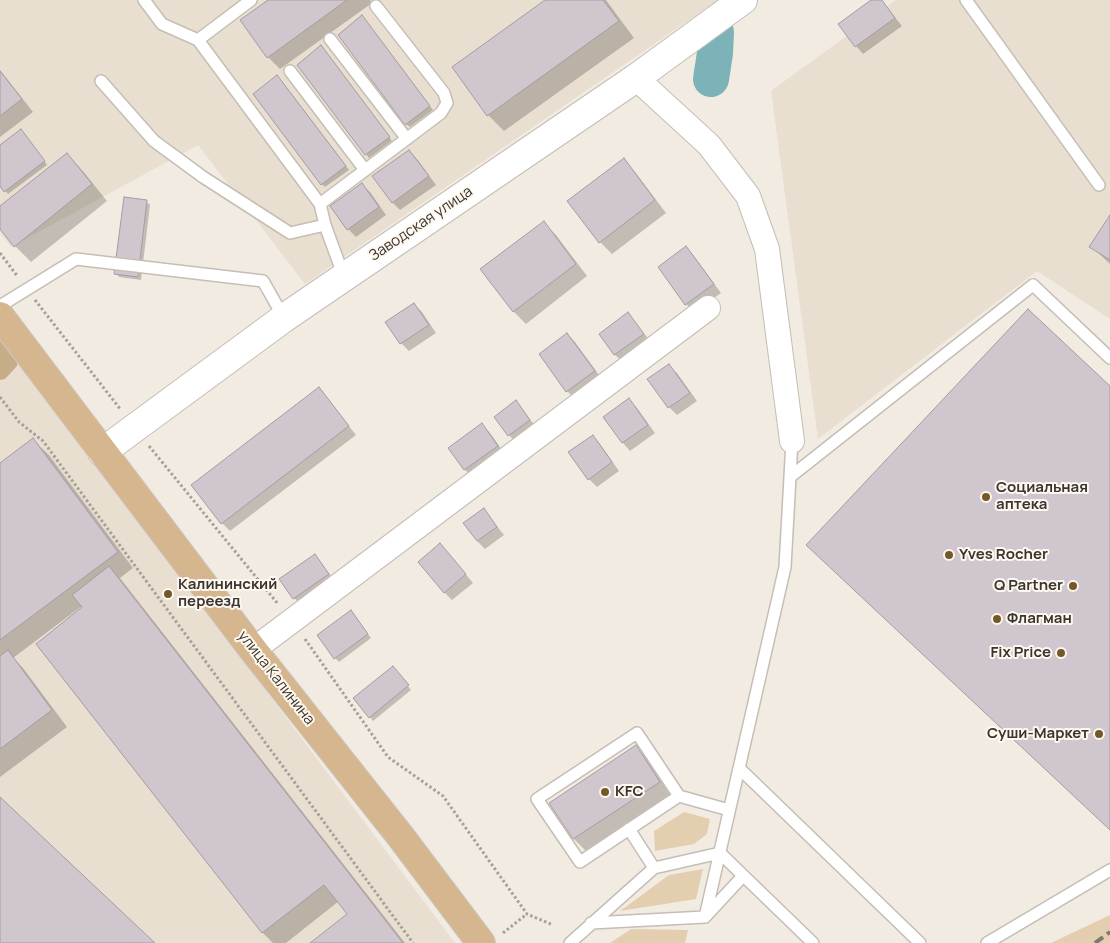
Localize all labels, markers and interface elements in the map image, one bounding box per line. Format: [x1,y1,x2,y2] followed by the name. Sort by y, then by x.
[366,183,476,265] street label: Заводская улица
[996,479,1088,514] place label: Социальная аптека
[980,491,992,503] marker: Социальная аптека
[959,546,1048,564] place label: Yves Rocher
[943,549,955,561] marker: Yves Rocher
[178,576,277,611] place label: Калининский переезд
[994,577,1063,595] place label: Q Partner
[1067,580,1079,592] marker: Q Partner
[162,588,174,600] marker: Калининский переезд
[1007,610,1072,628] place label: Флагман
[991,613,1003,625] marker: Флагман
[234,627,318,729] street label: улица Калинина
[990,644,1051,662] place label: Fix Price
[1055,647,1067,659] marker: Fix Price
[987,725,1089,743] place label: Суши-Маркет
[1093,728,1105,740] marker: Суши-Маркет
[615,783,644,801] place label: KFC
[599,786,611,798] marker: KFC

